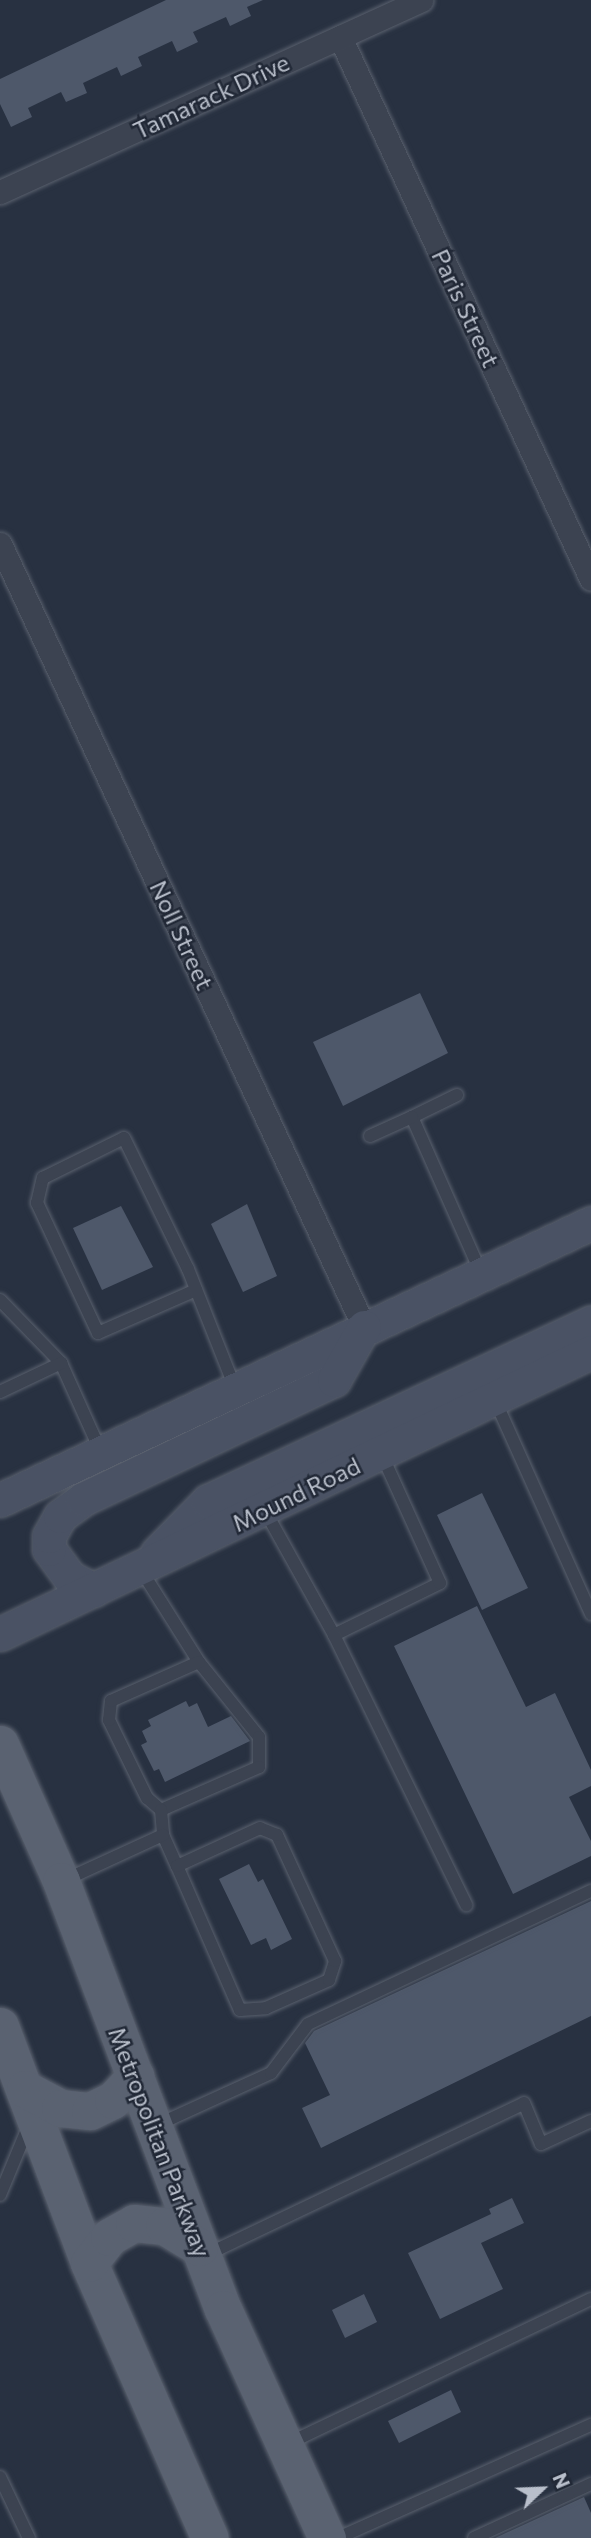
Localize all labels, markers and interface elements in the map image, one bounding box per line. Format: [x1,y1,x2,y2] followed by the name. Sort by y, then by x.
[128,47,294,145] street label: Tamarack Drive
[426,244,506,372] street label: Paris Street
[144,876,220,994] street label: Noll Street
[227,1451,365,1537] street label: Mound Road
[103,2023,217,2261] street label: Metropolitan Parkway
[507,2454,577,2524] north arrow
[548,2470,575,2492] text: N

